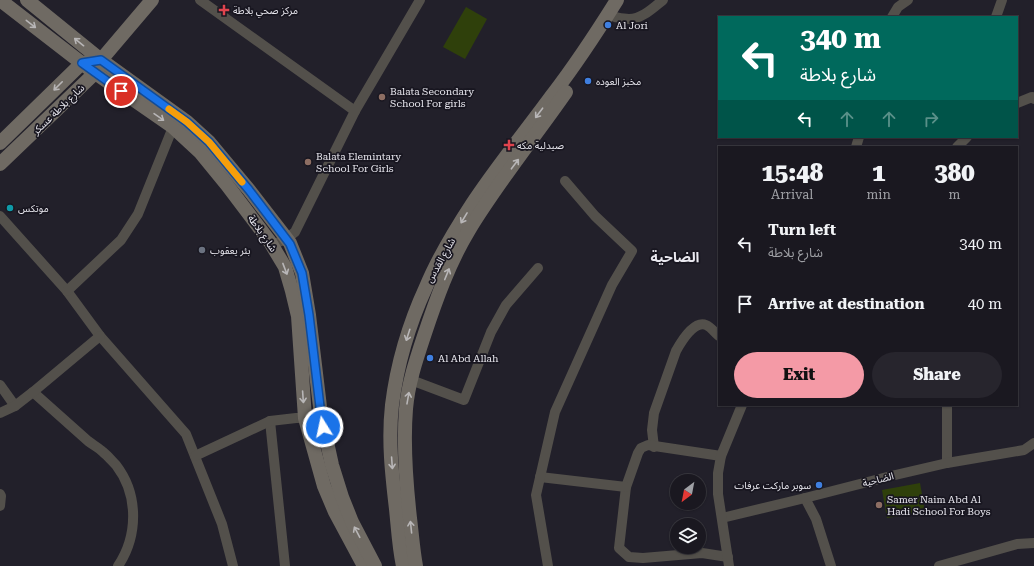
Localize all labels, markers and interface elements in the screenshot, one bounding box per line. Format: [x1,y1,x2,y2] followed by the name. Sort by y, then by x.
[218,4,230,16] marker: مركز صحي بلاطة
[233,5,298,18] place label: مركز صحي بلاطة
[25,20,36,28] one-way arrow
[603,20,613,30] marker: Al Jori
[616,20,648,31] place label: Al Jori
[800,22,881,55] text: 340 m
[734,32,786,84] icon: left
[73,38,84,46] one-way arrow
[800,64,876,85] text: شارع بلاطة
[104,74,138,108] pin
[583,76,593,86] marker: مخبز العوده
[596,76,641,88] place label: مخبز العوده
[110,80,132,102] icon: arrive
[53,81,63,91] one-way arrow
[30,82,88,139] street label: شارع بلاطة عسكر
[390,86,474,109] place label: Balata Secondary School For girls
[377,92,387,102] marker: Balata Secondary School For girls
[535,107,544,118] one-way arrow
[794,108,816,130] icon: left
[836,108,858,130] icon: ahead
[878,108,900,130] icon: ahead
[920,108,942,130] icon: right
[153,113,164,121] one-way arrow
[504,140,514,150] marker: صيدلية مكه
[517,140,564,151] place label: صيدلية مكه
[316,151,401,174] place label: Balata Elemintary School For Girls
[303,157,313,167] marker: Balata Elemintary School For Girls
[510,158,519,169] one-way arrow
[761,159,823,187] text: 15:48
[872,159,885,187] text: 1
[934,159,975,187] text: 380
[771,187,813,202] text: Arrival
[866,187,891,202] text: min
[948,187,960,202] text: m
[5,203,15,213] marker: موتكس
[18,203,49,215] place label: موتكس
[459,212,467,224] one-way arrow
[244,213,279,255] street label: شارع بلاطة
[768,221,836,239] text: Turn left
[734,233,756,255] icon: left
[959,235,1002,253] text: 340 m
[424,236,459,285] street label: شارع القدس
[197,245,207,255] marker: بئر يعقوب
[210,245,251,257] place label: بئر يعقوب
[768,245,823,260] text: شارع بلاطة
[651,249,700,265] district label: الضاحية
[282,263,290,275] one-way arrow
[443,269,451,281] one-way arrow
[734,293,756,315] icon: arrive
[768,295,924,313] text: Arrive at destination
[968,295,1002,313] text: 40 m
[404,329,411,342] one-way arrow
[734,352,864,398] button: Exit
[872,352,1002,398] button: Share
[425,353,435,363] marker: Al Abd Allah
[438,353,499,364] place label: Al Abd Allah
[300,391,307,404] one-way arrow
[404,392,412,405] one-way arrow
[302,406,344,448] position arrow
[388,456,395,469] one-way arrow
[861,470,895,489] street label: الضاحية
[670,474,706,510] north arrow
[670,474,706,554] map controls
[734,480,811,492] place label: سوبر ماركت عرفات
[814,480,824,490] marker: سوبر ماركت عرفات
[887,494,991,517] place label: Samer Naim Abd Al Hadi School For Boys
[874,500,884,510] marker: Samer Naim Abd Al Hadi School For Boys
[670,518,706,554] button: layers
[408,521,415,534] one-way arrow
[353,526,360,538] one-way arrow

